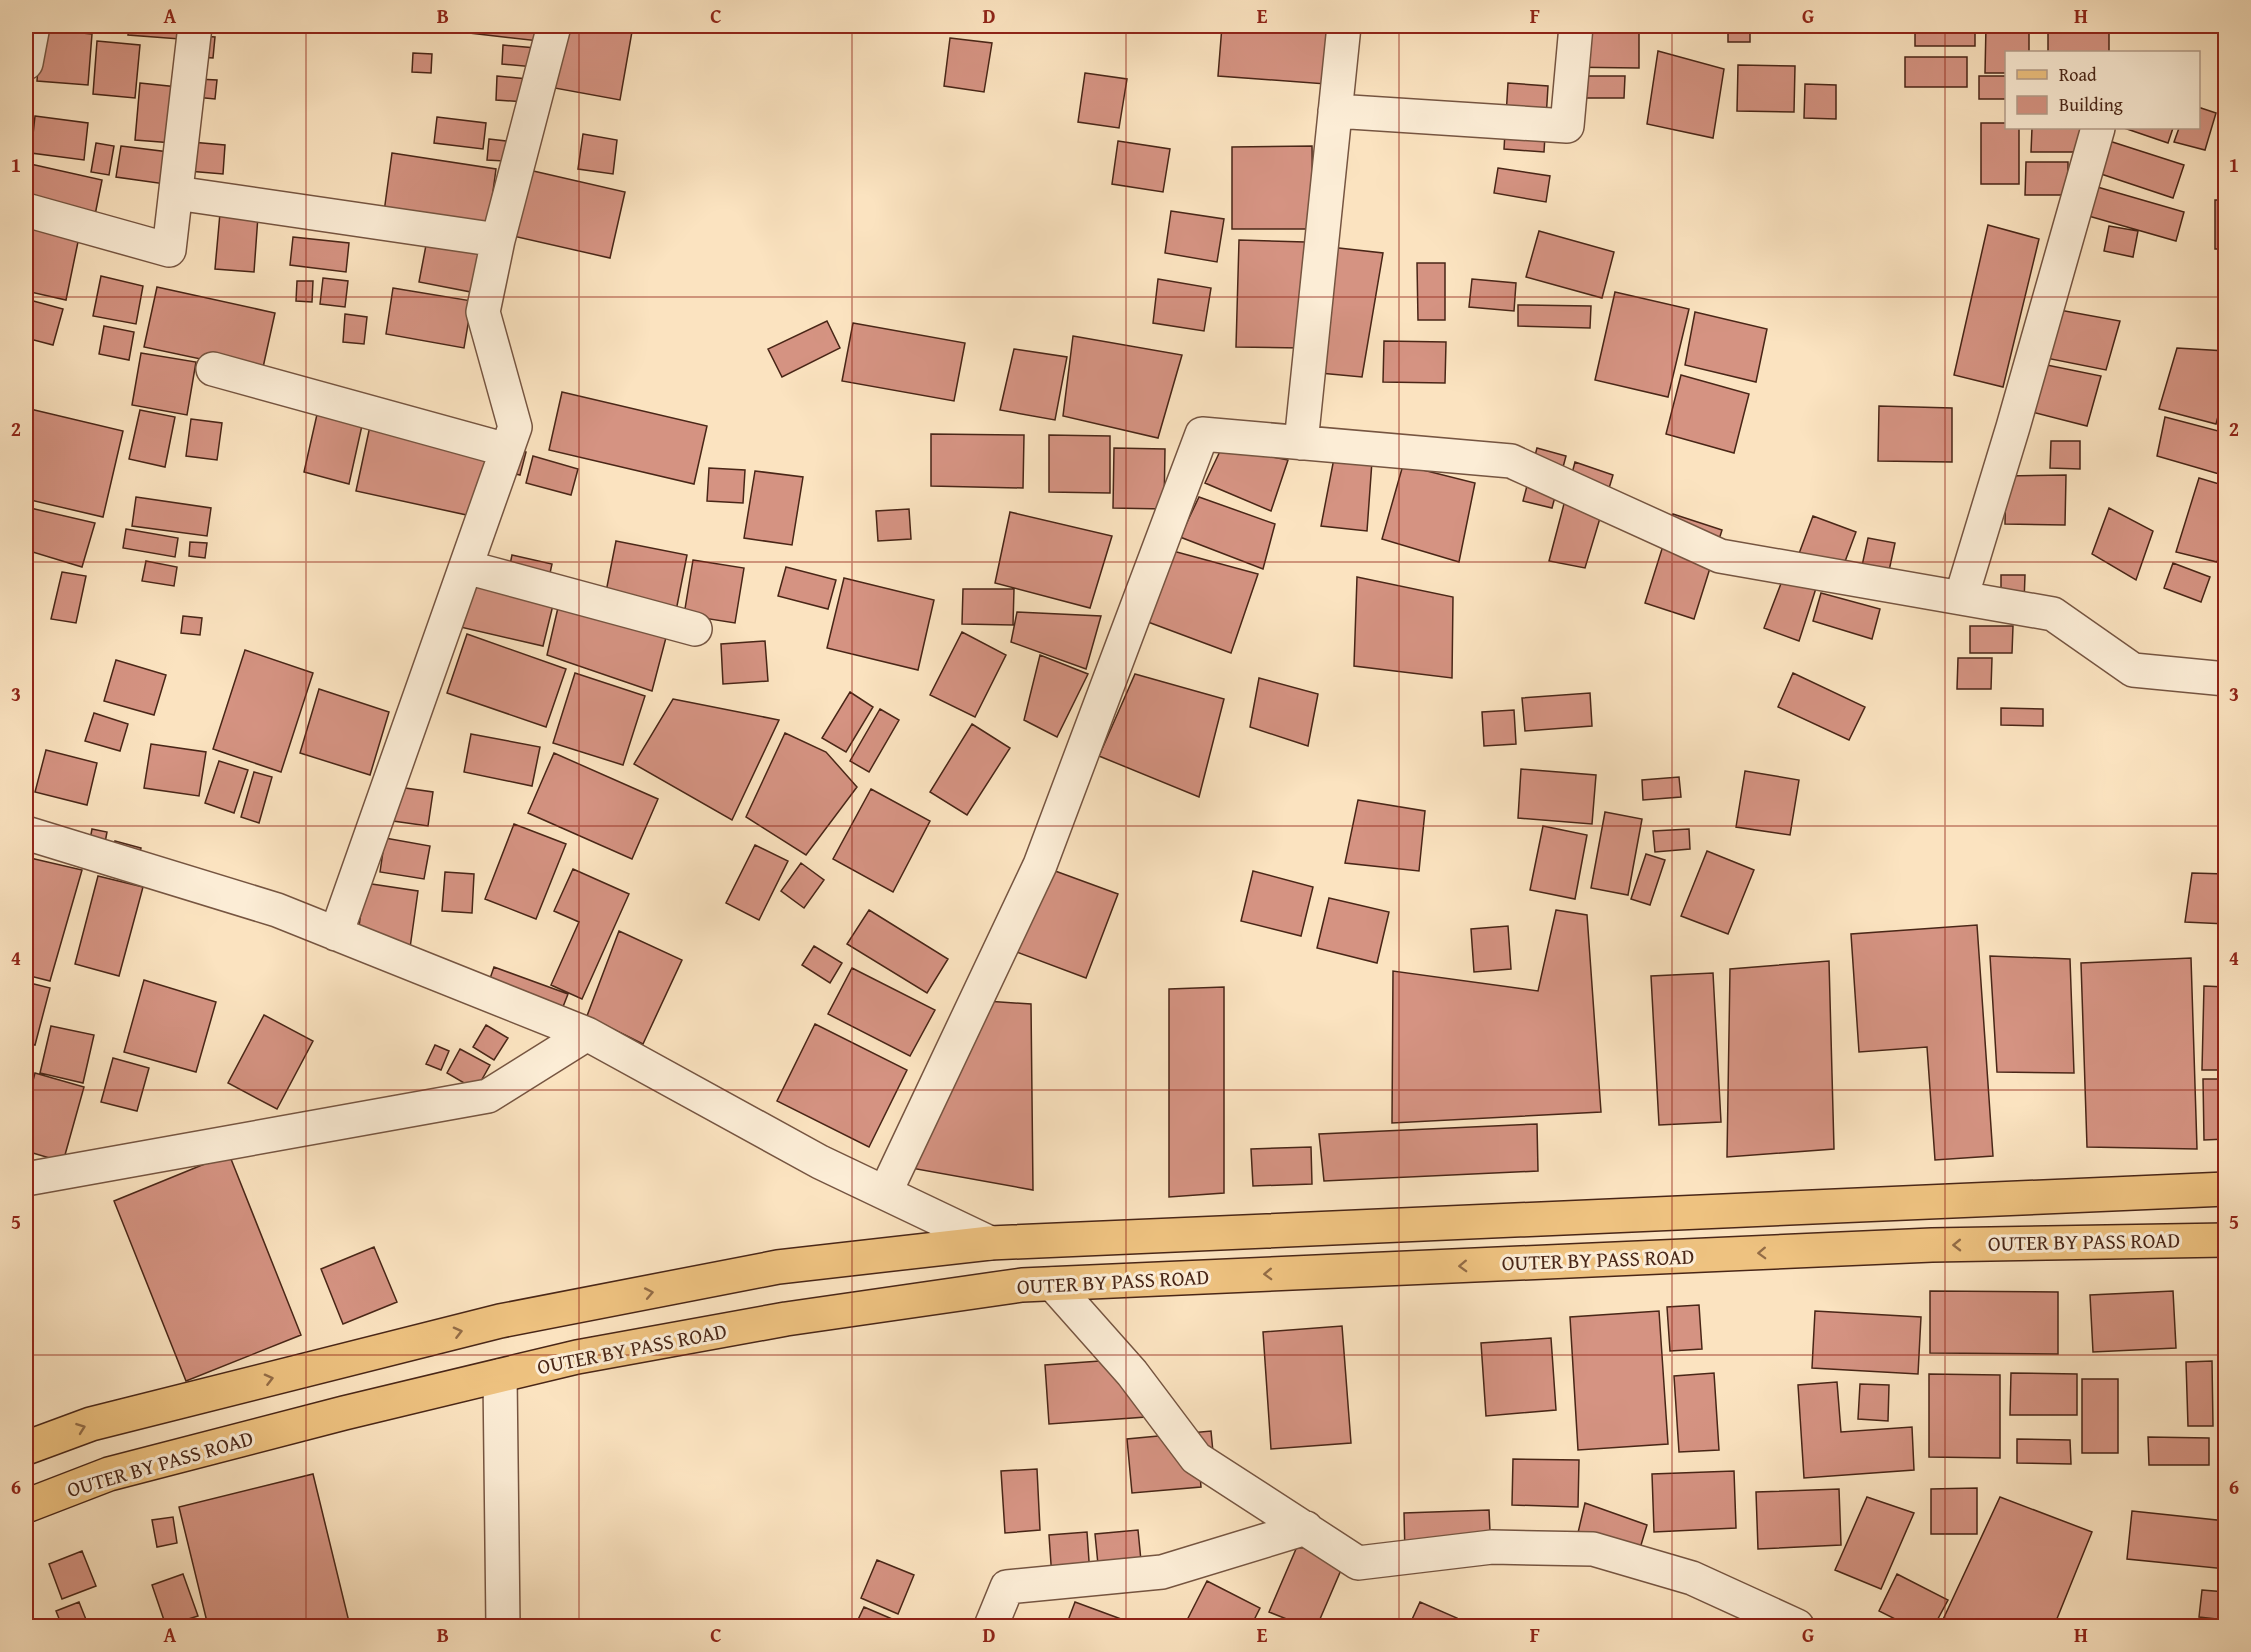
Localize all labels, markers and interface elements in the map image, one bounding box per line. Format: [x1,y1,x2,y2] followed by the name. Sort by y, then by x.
[164,1,177,30] text: A
[437,1,449,30] text: B
[710,1,722,30] text: C
[982,1,996,30] text: D
[1257,1,1268,30] text: E
[1530,1,1540,30] text: F
[1802,1,1814,30] text: G
[2074,1,2088,30] text: H
[2005,51,2200,129] legend
[2059,61,2097,88] text: Road
[2059,91,2123,118] text: Building
[11,150,21,179] text: 1
[2229,150,2239,179] text: 1
[11,414,21,443] text: 2
[2229,414,2239,443] text: 2
[11,679,21,708] text: 3
[2229,679,2239,708] text: 3
[11,943,21,972] text: 4
[2229,943,2239,972] text: 4
[11,1207,21,1236] text: 5
[2229,1207,2239,1236] text: 5
[1987,1224,2180,1259] street label: OUTER BY PASS ROAD
[1953,1239,1962,1251] one-way arrow
[1501,1241,1695,1278] street label: OUTER BY PASS ROAD
[1758,1246,1767,1259] one-way arrow
[1458,1259,1467,1272] one-way arrow
[1016,1261,1210,1302] street label: OUTER BY PASS ROAD
[1263,1268,1272,1281] one-way arrow
[644,1287,654,1300] one-way arrow
[534,1315,729,1382] street label: OUTER BY PASS ROAD
[453,1326,463,1339] one-way arrow
[264,1374,274,1387] one-way arrow
[63,1422,257,1505] street label: OUTER BY PASS ROAD
[75,1423,85,1436] one-way arrow
[11,1472,21,1501] text: 6
[2229,1472,2239,1501] text: 6
[164,1620,177,1649] text: A
[437,1620,449,1649] text: B
[710,1620,722,1649] text: C
[982,1620,996,1649] text: D
[1257,1620,1268,1649] text: E
[1530,1620,1540,1649] text: F
[1802,1620,1814,1649] text: G
[2074,1620,2088,1649] text: H

